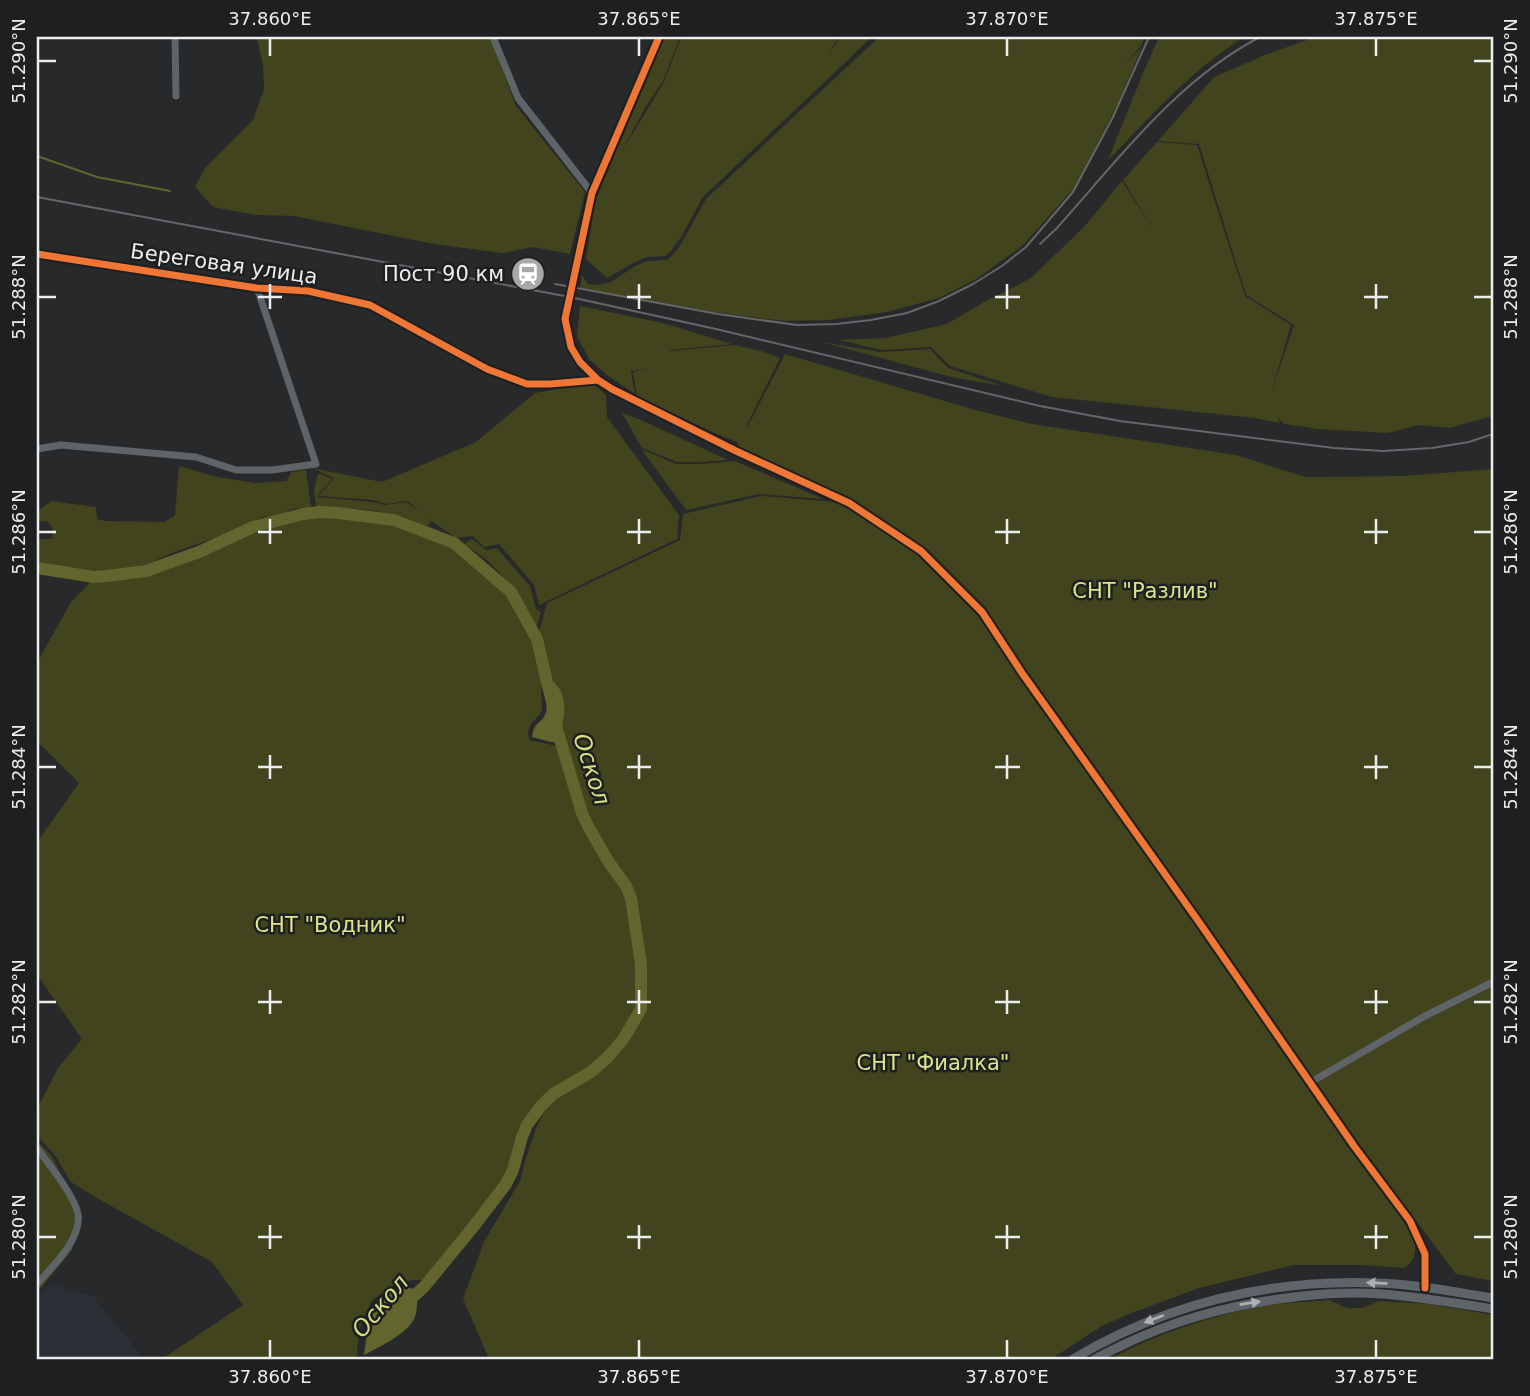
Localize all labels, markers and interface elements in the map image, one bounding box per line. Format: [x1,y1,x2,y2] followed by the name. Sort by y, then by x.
[228,8,312,29] text: 37.860°E
[597,8,681,29] text: 37.865°E
[965,8,1049,29] text: 37.870°E
[1334,8,1418,29] text: 37.875°E
[8,18,29,104] text: 51.290°N
[1500,18,1521,104] text: 51.290°N
[129,239,319,289] street label: Береговая улица
[8,254,29,340] text: 51.288°N
[1500,254,1521,340] text: 51.288°N
[509,255,547,293] station icon: Пост 90 км
[383,262,504,286] place label: Пост 90 км
[8,489,29,575] text: 51.286°N
[1500,489,1521,575] text: 51.286°N
[1072,579,1218,603] park label: СНТ "Разлив"
[8,724,29,810] text: 51.284°N
[1500,724,1521,810] text: 51.284°N
[568,730,616,808] water label: Оскол
[254,913,406,937] park label: СНТ "Водник"
[8,959,29,1045] text: 51.282°N
[1500,959,1521,1045] text: 51.282°N
[857,1051,1009,1075] park label: СНТ "Фиалка"
[8,1194,29,1280] text: 51.280°N
[1500,1194,1521,1280] text: 51.280°N
[346,1269,414,1342] water label: Оскол
[1366,1278,1388,1289] one-way arrow
[1240,1297,1262,1308] one-way arrow
[1144,1314,1165,1325] one-way arrow
[228,1366,312,1387] text: 37.860°E
[597,1366,681,1387] text: 37.865°E
[965,1366,1049,1387] text: 37.870°E
[1334,1366,1418,1387] text: 37.875°E

